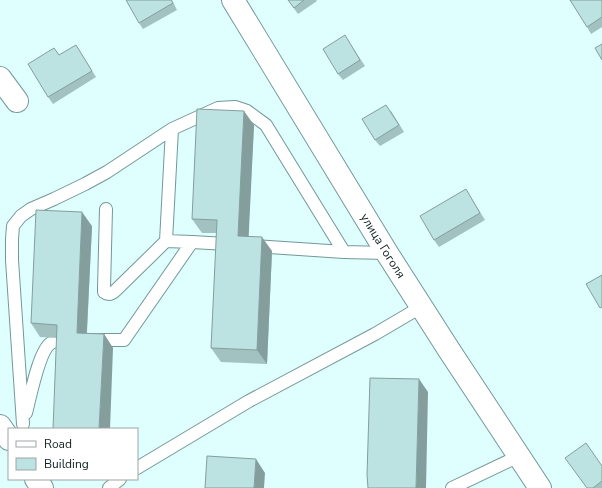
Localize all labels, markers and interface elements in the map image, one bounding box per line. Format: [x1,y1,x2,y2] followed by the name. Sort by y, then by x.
[357,210,409,281] street label: улица Гоголя
[8,428,138,480] legend
[44,436,72,452] text: Road
[44,456,89,472] text: Building

